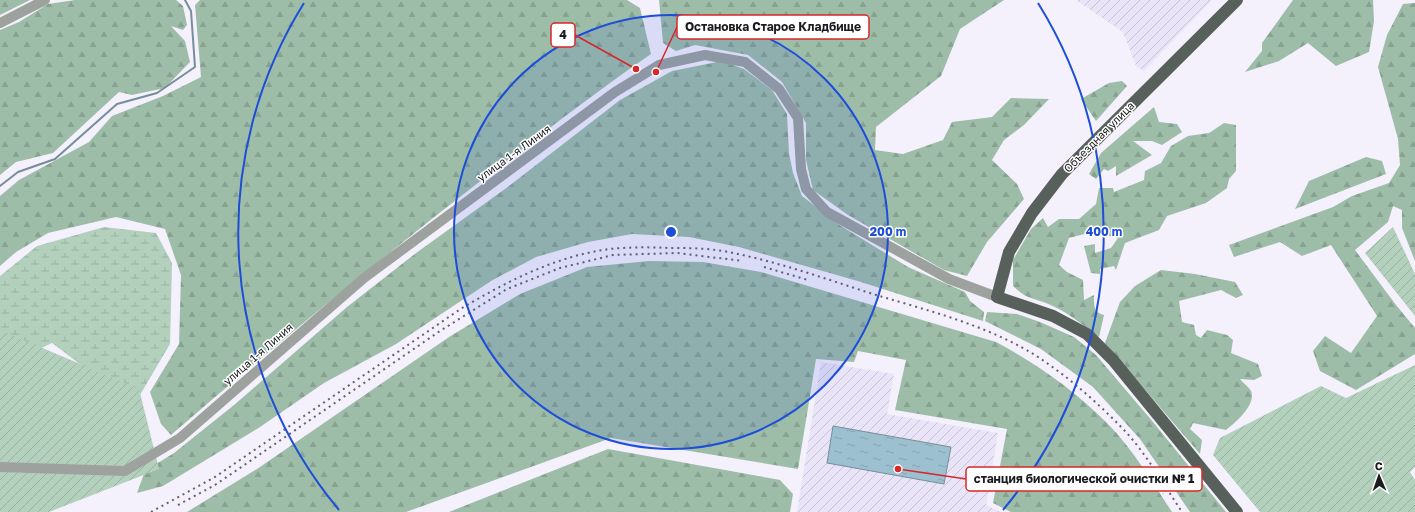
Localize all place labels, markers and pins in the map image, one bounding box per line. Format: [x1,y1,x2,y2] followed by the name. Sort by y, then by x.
[677,15,869,39] callout: Остановка Старое Кладбище
[551,23,575,47] callout: 4
[664,225,678,239] centre of rings
[966,467,1202,491] callout: станция биологической очистки № 1

